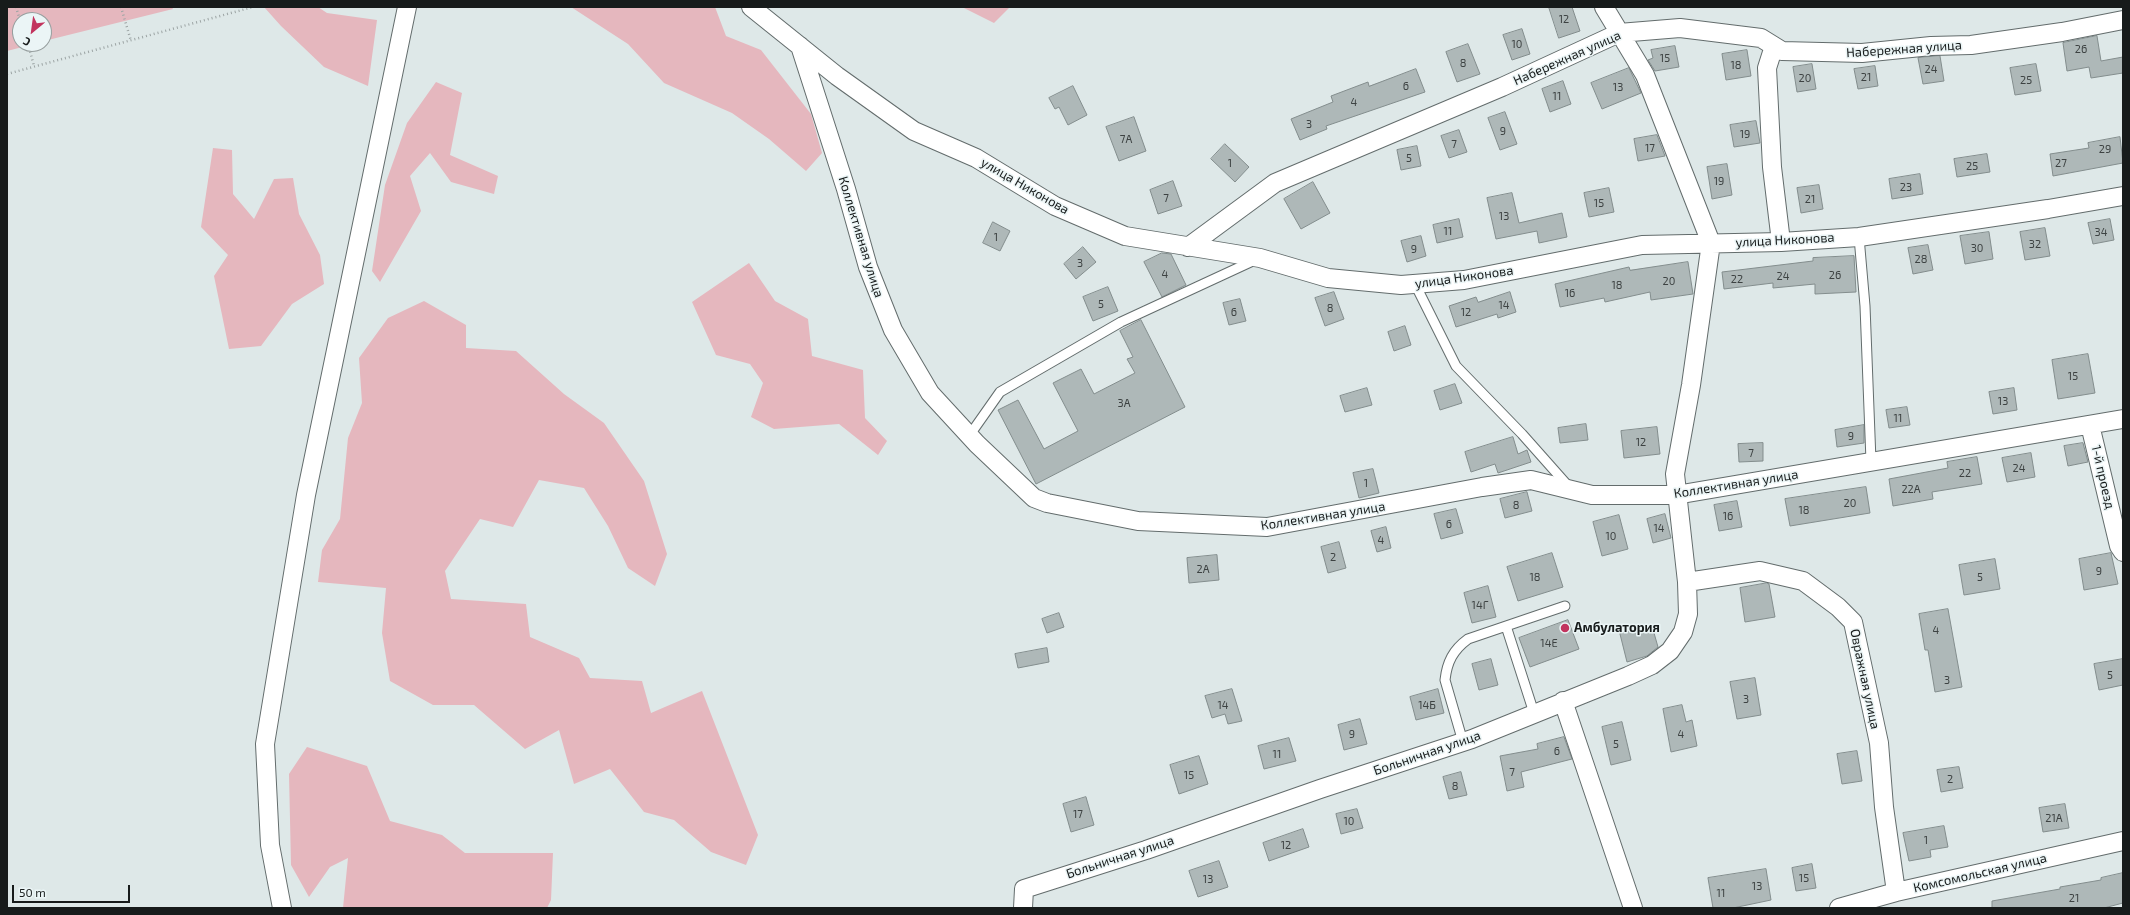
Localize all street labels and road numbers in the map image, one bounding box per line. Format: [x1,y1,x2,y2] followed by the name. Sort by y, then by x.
[1511,27,1623,89] street label: Набережная улица
[1846,37,1962,61] street label: Набережная улица
[978,154,1072,218] street label: улица Никонова
[835,175,887,299] street label: Коллективная улица
[1735,230,1835,250] street label: улица Никонова
[1414,262,1514,292] street label: улица Никонова
[2088,444,2118,510] street label: 1-й проезд
[1673,466,1799,502] street label: Коллективная улица
[1260,498,1386,534] street label: Коллективная улица
[1847,628,1883,730] street label: Овражная улица
[1371,727,1483,779] street label: Больничная улица
[1064,832,1176,882] street label: Больничная улица
[1912,850,2048,896] street label: Комсомольская улица

